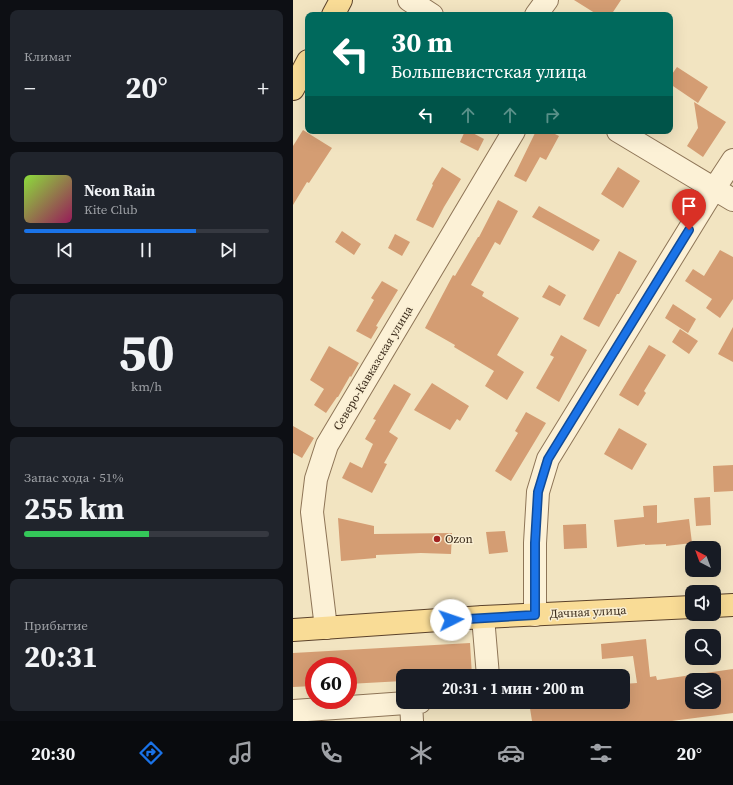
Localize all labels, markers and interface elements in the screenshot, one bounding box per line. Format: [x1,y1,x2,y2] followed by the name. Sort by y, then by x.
[391,23,453,61] text: 30 m
[325,28,377,80] icon: left
[24,48,71,65] text: Климат
[391,59,587,84] text: Большевистская улица
[125,67,168,108] text: 20°
[24,73,36,103] text: −
[257,73,269,103] text: +
[415,104,437,126] icon: left
[457,104,479,126] icon: ahead
[499,104,521,126] icon: ahead
[541,104,563,126] icon: right
[84,180,155,201] text: Neon Rain
[672,189,706,230] pin
[678,195,700,217] icon: arrive
[84,201,137,218] text: Kite Club
[54,239,76,261] icon: previous
[135,239,157,261] icon: pause
[217,239,239,261] icon: next
[329,302,417,433] street label: Северо-Кавказская улица
[118,316,175,387] text: 50
[131,378,162,395] text: km/h
[24,469,124,486] text: Запас хода · 51%
[24,488,124,529] text: 255 km
[445,531,473,547] place label: Ozon
[432,534,442,544] marker: Ozon
[685,541,721,577] north arrow
[685,541,721,709] map controls
[685,585,721,621] button: sound
[430,599,472,641] position arrow
[549,602,628,622] street label: Дачная улица
[24,617,88,634] text: Прибытие
[685,629,721,665] button: search
[24,636,98,677] text: 20:31
[305,657,357,709] speed limit sign: 60
[685,673,721,709] button: layers
[442,678,584,699] text: 20:31 · 1 мин · 200 m
[137,739,165,767] icon: directions
[227,739,255,767] icon: music
[317,739,345,767] icon: phone
[407,739,435,767] icon: climate
[497,739,525,767] icon: car
[587,739,615,767] icon: filters
[31,741,75,766] text: 20:30
[677,741,702,766] text: 20°

